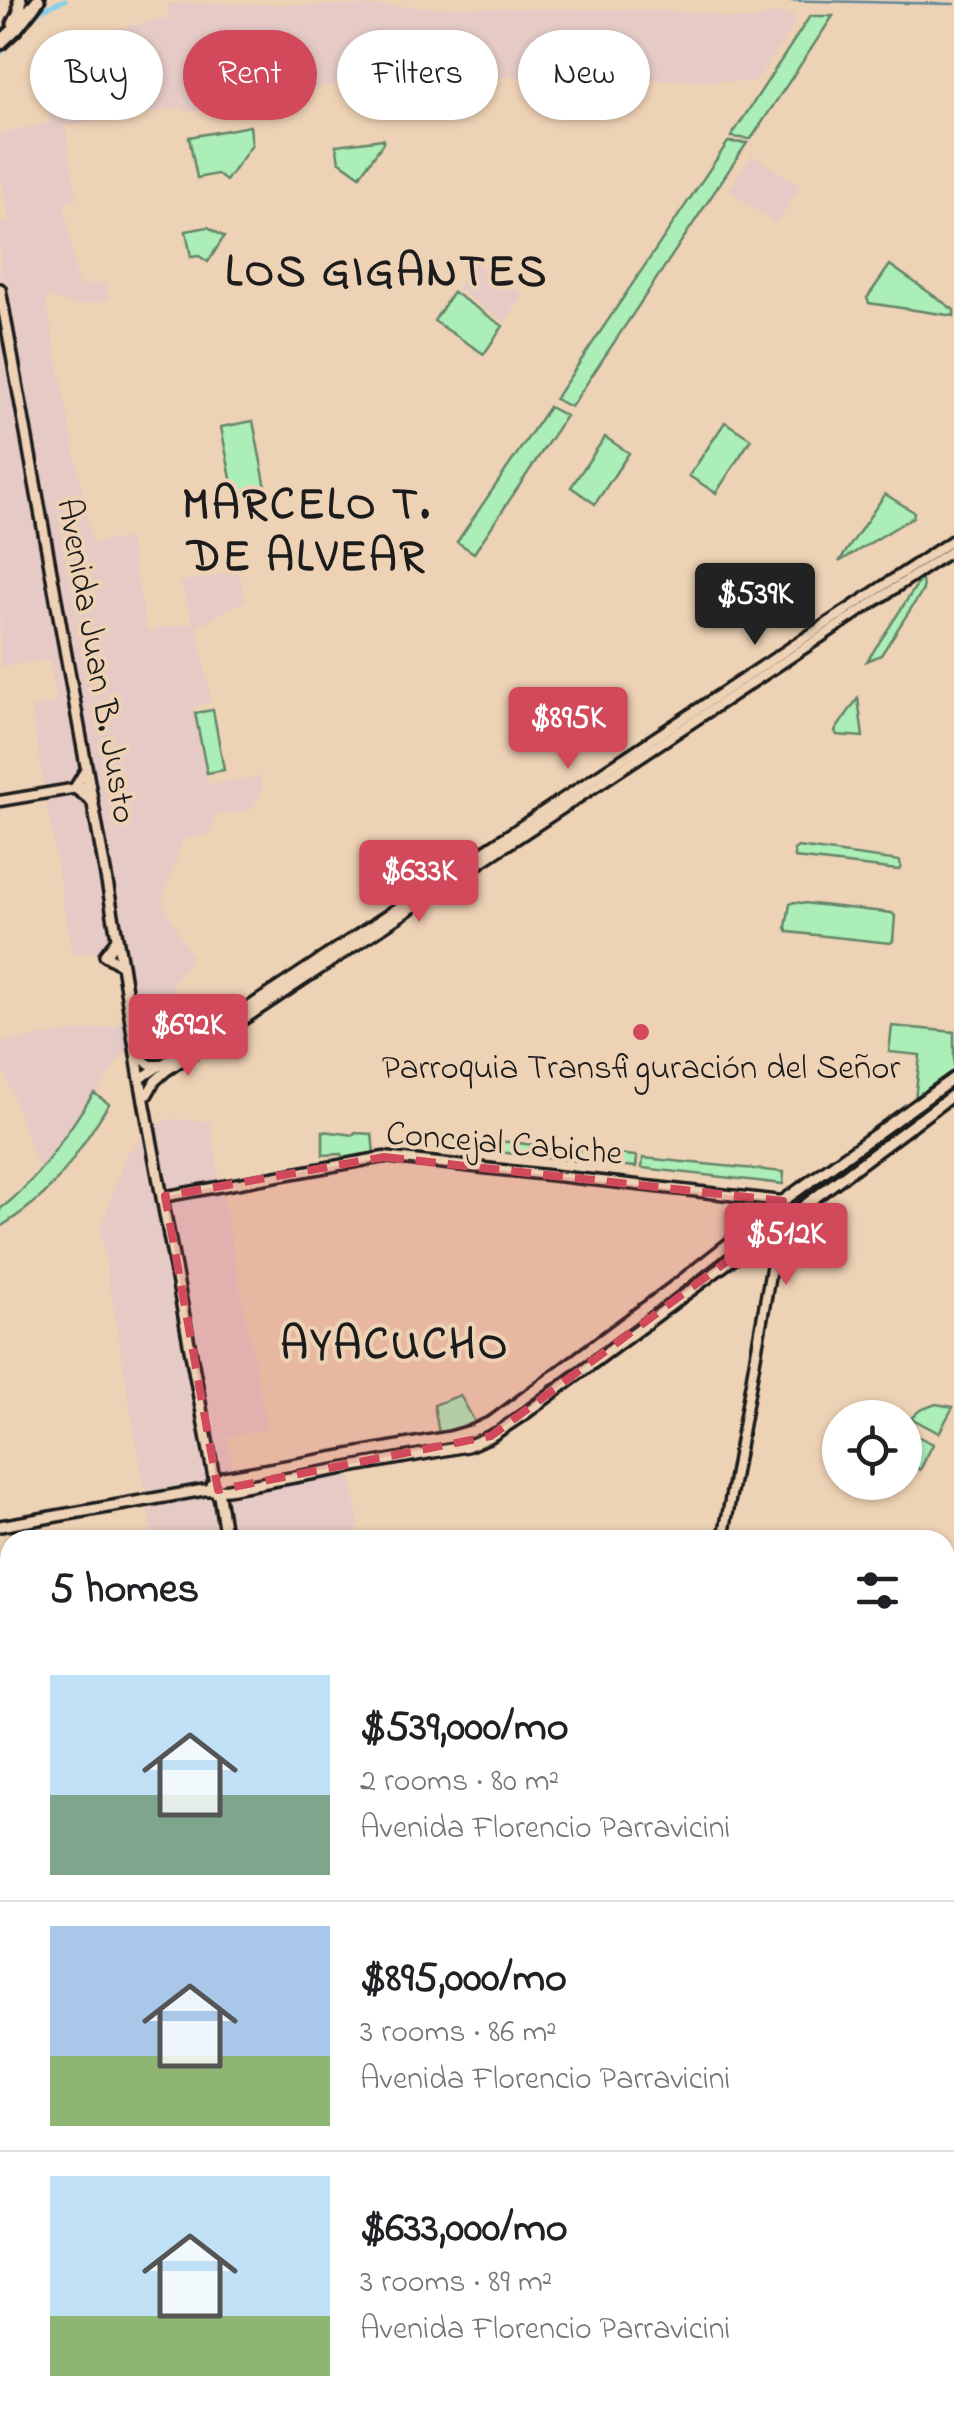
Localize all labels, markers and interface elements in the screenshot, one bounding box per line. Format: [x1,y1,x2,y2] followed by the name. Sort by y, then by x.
[30,30,163,120] chip: Buy
[183,30,317,120] chip: Rent
[337,30,498,120] chip: Filters
[518,30,650,120] chip: New
[225,241,549,307] district label: LOS GIGANTES
[182,474,432,592] district label: MARCELO T. DE ALVEAR
[41,495,149,827] street label: Avenida Juan B. Justo
[685,563,825,648] pin: $539K
[717,572,793,619] text: $539K
[498,687,638,772] pin: $895K
[531,696,605,743] text: $895K
[349,840,489,925] pin: $633K
[381,849,457,896] text: $633K
[118,994,258,1079] pin: $692K
[151,1003,225,1050] text: $692K
[630,1021,652,1043] marker: Parroquia Transfiguración del Señor
[382,1044,900,1095] place label: Parroquia Transfiguración del Señor
[384,1109,625,1181] street label: Concejal Cabiche
[716,1203,856,1288] pin: $512K
[746,1212,826,1259] text: $512K
[280,1314,510,1380] district label: AYACUCHO
[822,1400,922,1500] map controls
[822,1400,922,1500] button: locate
[50,1560,199,1621] text: 5 homes
[850,1563,905,1618] icon: filters
[360,1698,569,1759] text: $539,000/mo
[130,1715,250,1835] icon: home
[360,1759,559,1806] text: 2 rooms · 80 m²
[360,1806,730,1853] text: Avenida Florencio Parravicini
[360,1949,567,2010] text: $895,000/mo
[130,1966,250,2086] icon: home
[360,2010,557,2057] text: 3 rooms · 86 m²
[360,2057,730,2104] text: Avenida Florencio Parravicini
[360,2199,568,2260] text: $633,000/mo
[130,2216,250,2336] icon: home
[360,2260,552,2307] text: 3 rooms · 89 m²
[360,2307,730,2354] text: Avenida Florencio Parravicini

